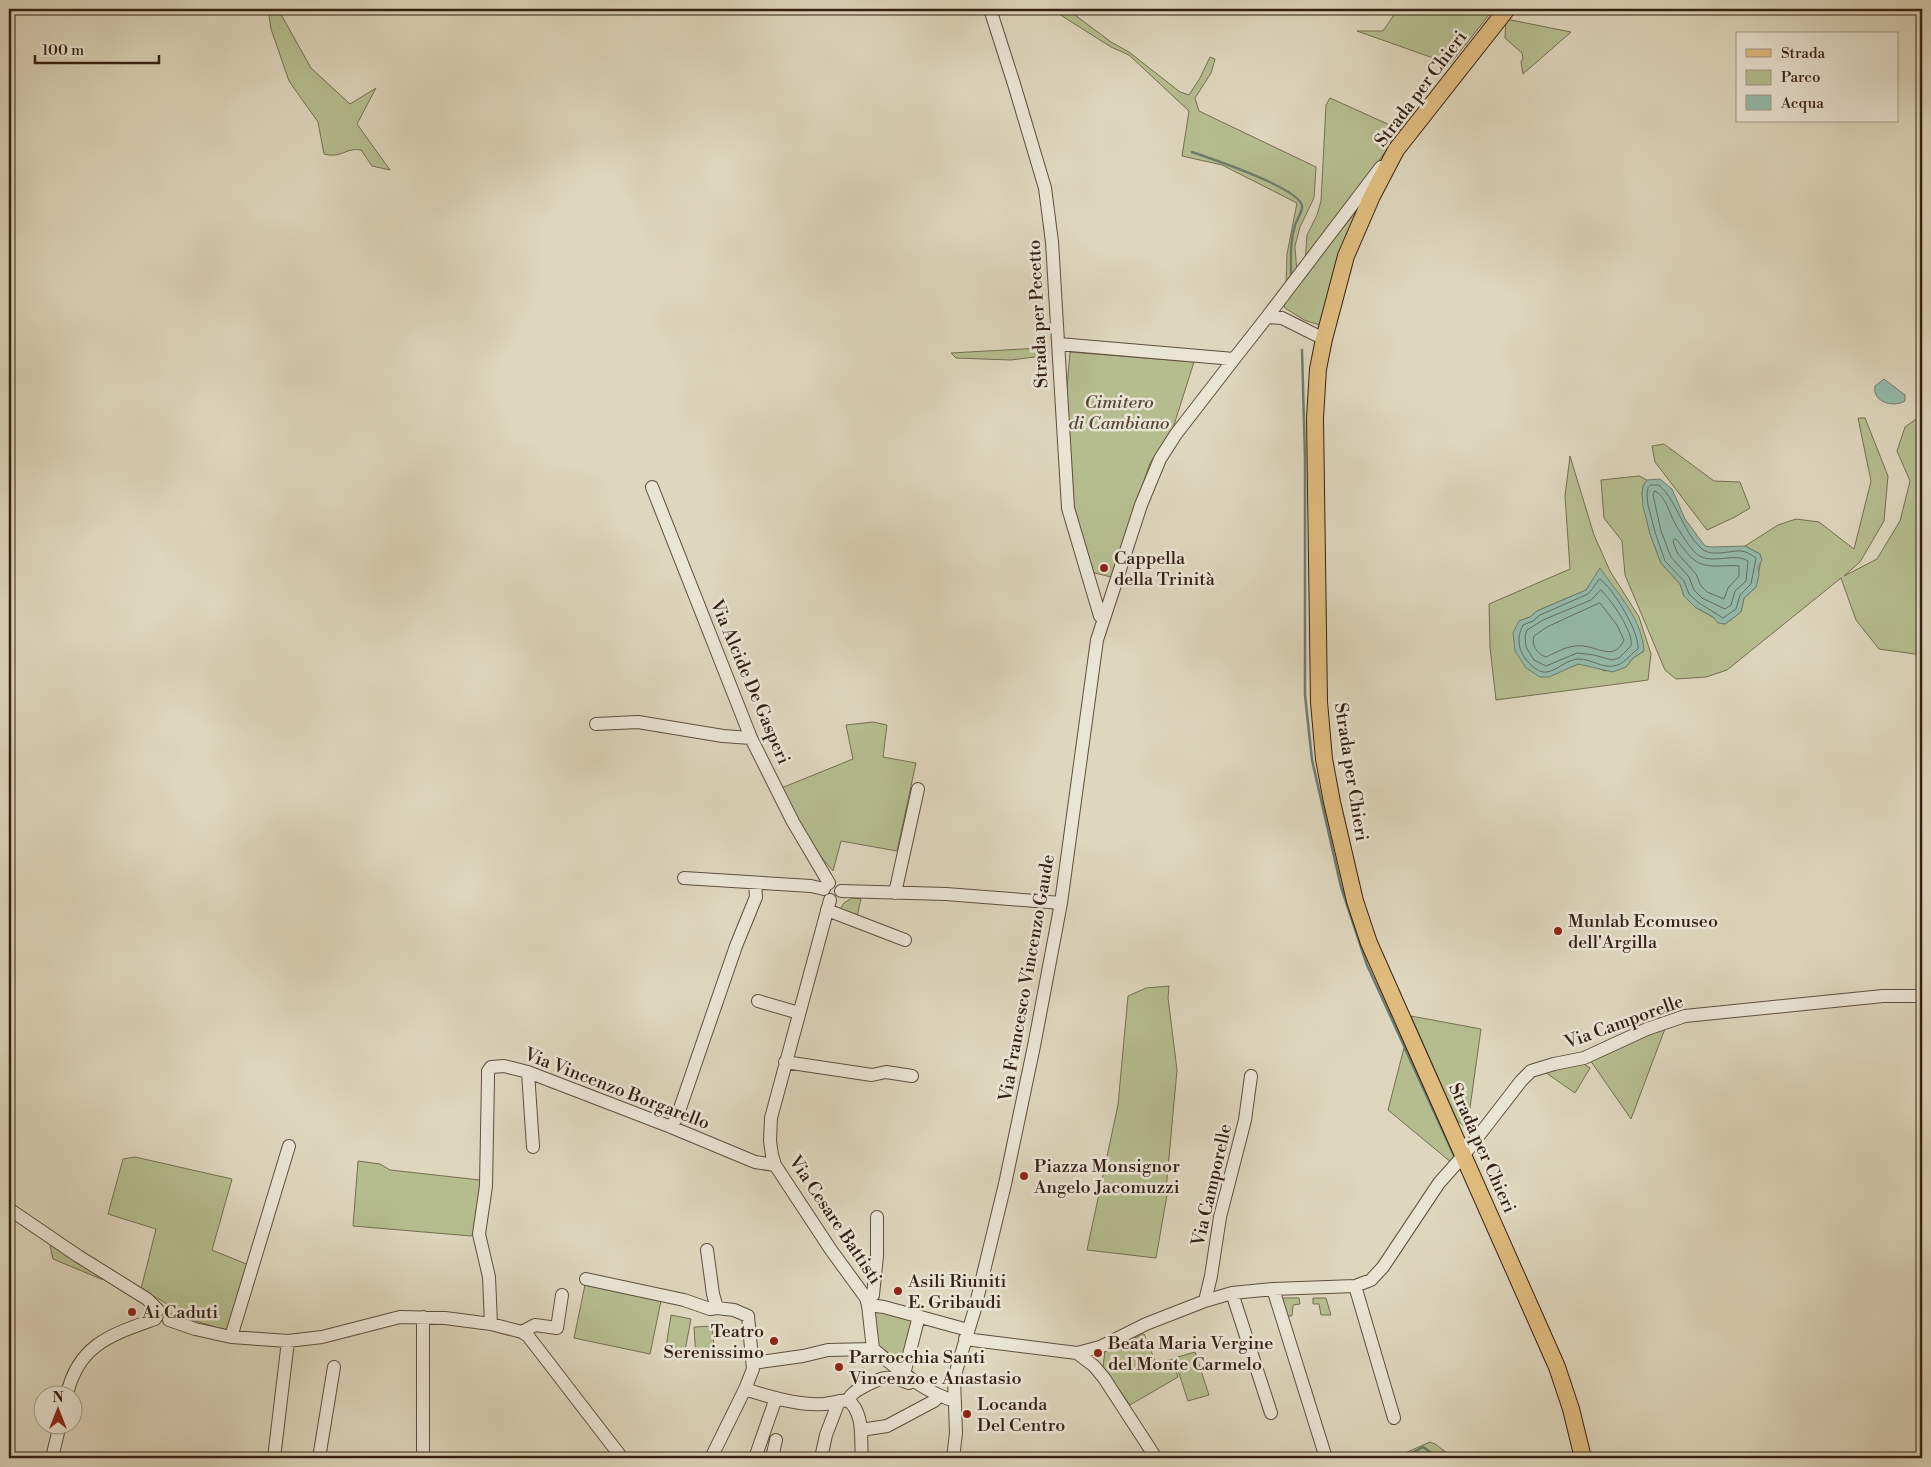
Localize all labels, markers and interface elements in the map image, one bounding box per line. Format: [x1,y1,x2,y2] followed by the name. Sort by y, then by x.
[1370,26,1472,152] street label: Strada per Chieri
[35,32,159,64] scale bar
[1736,32,1898,122] legend
[42,41,84,60] text: 100 m
[1781,44,1825,63] text: Strada
[1781,68,1820,87] text: Parco
[1780,94,1824,113] text: Acqua
[1023,239,1053,389] street label: Strada per Pecetto
[1069,391,1169,435] park label: Cimitero di Cambiano
[1114,547,1216,591] place label: Cappella della Trinità
[1098,562,1110,574] marker: Cappella della Trinità
[704,595,795,768] street label: Via Alcide De Gasperi
[1329,701,1373,843] street label: Strada per Chieri
[994,853,1060,1104] street label: Via Francesco Vincenzo Gaude
[1568,910,1718,954] place label: Munlab Ecomuseo dell'Argilla
[1552,925,1564,937] marker: Munlab Ecomuseo dell'Argilla
[1561,990,1687,1054] street label: Via Camporelle
[520,1043,713,1135] street label: Via Vincenzo Borgarello
[1443,1079,1521,1217] street label: Strada per Chieri
[1187,1122,1237,1249] street label: Via Camporelle
[783,1150,887,1289] street label: Via Cesare Battisti
[1033,1155,1180,1199] place label: Piazza Monsignor Angelo Jacomuzzi
[1018,1170,1030,1182] marker: Piazza Monsignor Angelo Jacomuzzi
[907,1270,1007,1314] place label: Asili Riuniti E. Gribaudi
[892,1285,904,1297] marker: Asili Riuniti E. Gribaudi
[141,1301,218,1324] place label: Ai Caduti
[126,1306,138,1318] marker: Ai Caduti
[664,1320,764,1364] place label: Teatro Serenissimo
[1107,1332,1273,1376] place label: Beata Maria Vergine del Monte Carmelo
[768,1335,780,1347] marker: Teatro Serenissimo
[848,1346,1022,1390] place label: Parrocchia Santi Vincenzo e Anastasio
[1092,1347,1104,1359] marker: Beata Maria Vergine del Monte Carmelo
[833,1361,845,1373] marker: Parrocchia Santi Vincenzo e Anastasio
[32,1384,82,1434] north arrow
[52,1389,64,1407] text: N
[977,1393,1065,1437] place label: Locanda Del Centro
[961,1408,973,1420] marker: Locanda Del Centro

